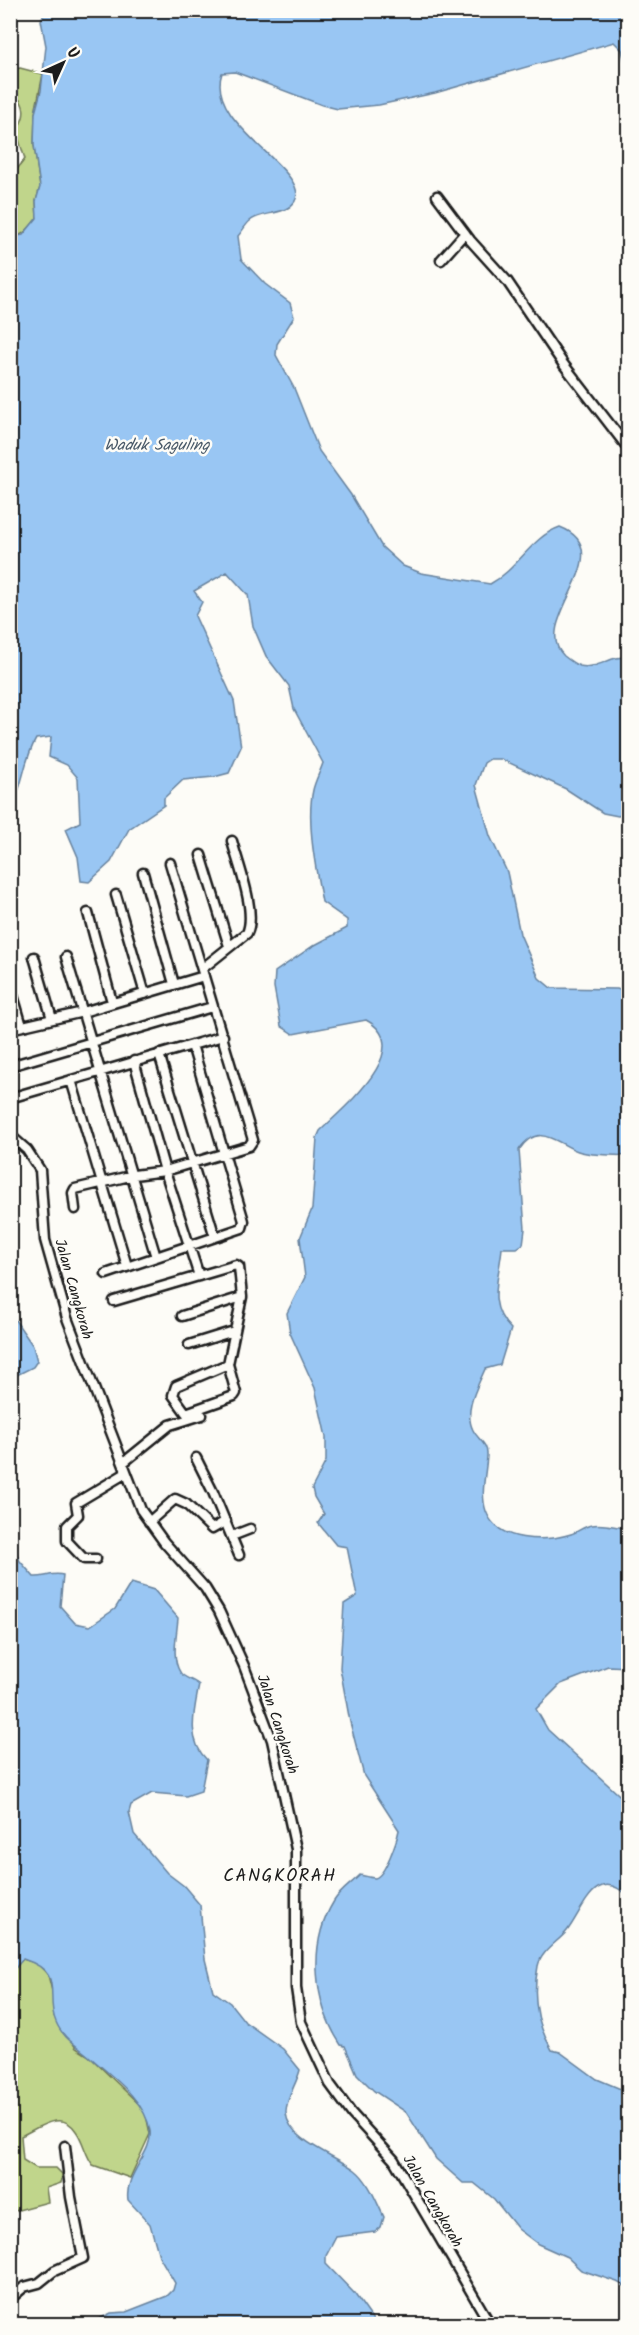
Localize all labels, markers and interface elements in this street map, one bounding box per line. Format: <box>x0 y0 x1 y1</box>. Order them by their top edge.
north arrow <box>33 33 93 93</box>
text: U <box>60 41 85 66</box>
water label: Waduk Saguling <box>105 433 211 458</box>
street label: Jalan Cangkorah <box>47 1236 99 1342</box>
street label: Jalan Cangkorah <box>250 1671 304 1777</box>
district label: CANGKORAH <box>223 1862 337 1891</box>
street label: Jalan Cangkorah <box>396 2151 468 2252</box>

